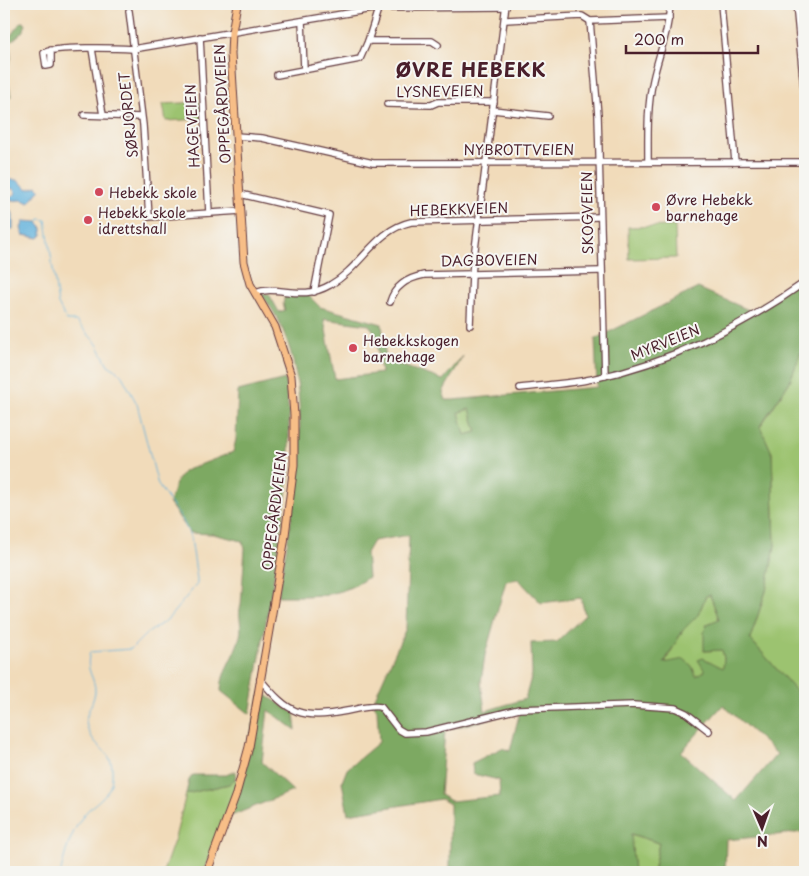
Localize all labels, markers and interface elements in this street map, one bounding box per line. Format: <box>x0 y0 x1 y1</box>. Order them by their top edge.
scale bar <box>626 22 759 54</box>
text: 200 m <box>634 27 684 50</box>
street label: OPPEGÅRDVEIEN <box>208 44 236 164</box>
district label: ØVRE HEBEKK <box>396 55 546 83</box>
street label: SØRJORDET <box>113 71 143 159</box>
street label: LYSNEVEIEN <box>396 80 484 102</box>
street label: HAGEVEIEN <box>179 84 205 168</box>
street label: NYBROTTVEIEN <box>464 139 574 160</box>
street label: SKOGVEIEN <box>576 171 598 255</box>
place label: Hebekk skole <box>109 182 197 203</box>
marker: Hebekk skole <box>93 186 105 198</box>
place label: Øvre Hebekk barnehage <box>666 189 753 226</box>
street label: HEBEKKVEIEN <box>409 197 509 221</box>
marker: Øvre Hebekk barnehage <box>650 201 662 213</box>
place label: Hebekk skole idrettshall <box>98 202 186 239</box>
marker: Hebekk skole idrettshall <box>82 214 94 226</box>
street label: DAGBOVEIEN <box>440 249 538 271</box>
street label: MYRVEIEN <box>627 319 703 365</box>
place label: Hebekkskogen barnehage <box>363 330 459 367</box>
marker: Hebekkskogen barnehage <box>347 342 359 354</box>
street label: OPPEGÅRDVEIEN <box>256 450 292 572</box>
north arrow <box>736 804 786 854</box>
text: N <box>757 831 768 852</box>

